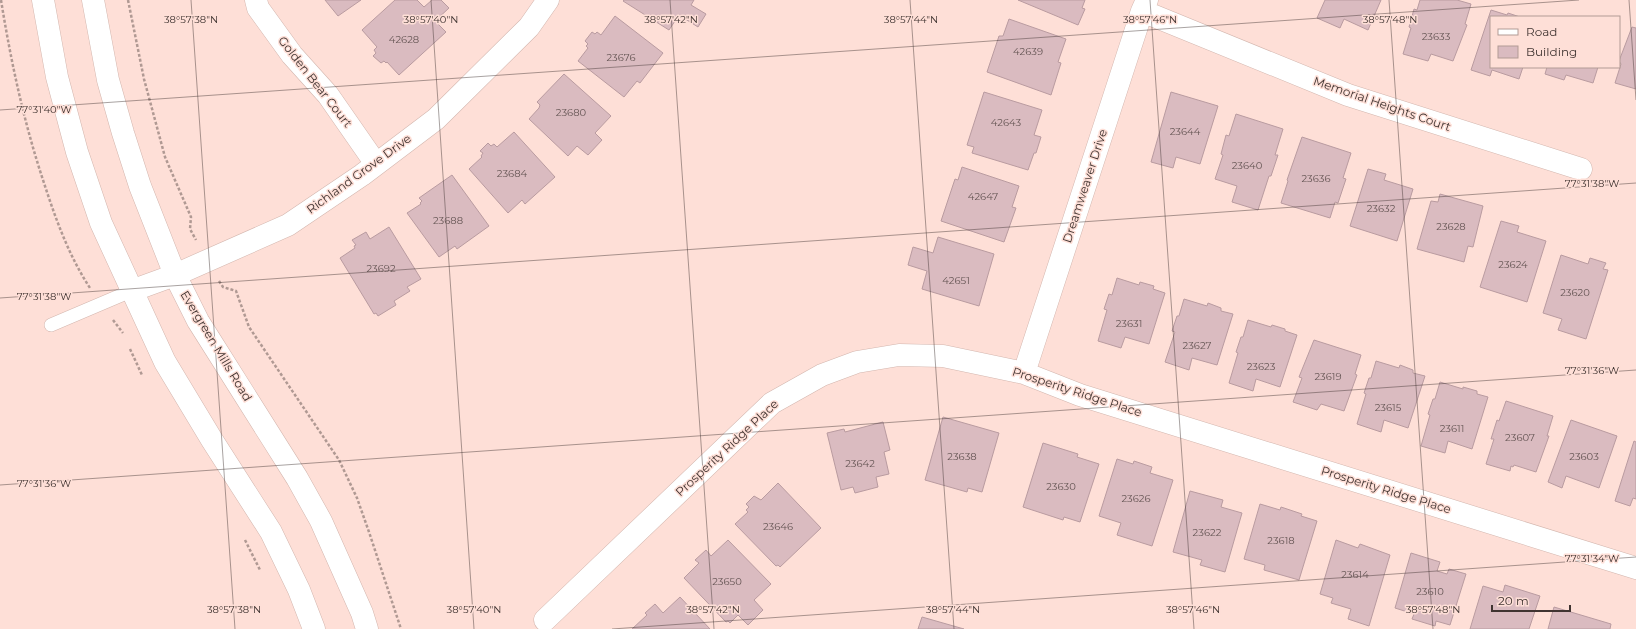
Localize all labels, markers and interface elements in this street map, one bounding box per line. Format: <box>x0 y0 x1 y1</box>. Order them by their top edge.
text: 38°57'38"N <box>164 13 218 26</box>
text: 38°57'40"N <box>404 13 458 26</box>
text: 38°57'42"N <box>644 13 698 26</box>
text: 38°57'44"N <box>884 13 938 26</box>
text: 38°57'46"N <box>1123 13 1177 26</box>
text: 38°57'48"N <box>1363 13 1417 26</box>
legend <box>1490 16 1620 68</box>
text: Road <box>1526 24 1557 39</box>
house number: 23633 <box>1422 30 1451 43</box>
street label: Golden Bear Court <box>275 33 356 130</box>
house number: 42628 <box>389 33 419 46</box>
text: Building <box>1526 44 1577 59</box>
house number: 42639 <box>1013 45 1043 58</box>
house number: 23676 <box>606 51 636 64</box>
street label: Memorial Heights Court <box>1311 73 1453 134</box>
text: 77°31'40"W <box>16 103 72 116</box>
house number: 23680 <box>556 106 587 119</box>
house number: 42643 <box>991 116 1022 129</box>
house number: 23644 <box>1170 125 1201 138</box>
street label: Dreamweaver Drive <box>1059 127 1110 245</box>
street label: Richland Grove Drive <box>303 131 414 217</box>
house number: 23640 <box>1232 159 1263 172</box>
house number: 23684 <box>497 167 528 180</box>
house number: 23636 <box>1301 172 1331 185</box>
text: 77°31'38"W <box>1565 177 1619 190</box>
house number: 42647 <box>968 190 998 203</box>
house number: 23632 <box>1367 202 1396 215</box>
house number: 23688 <box>433 214 463 227</box>
house number: 23628 <box>1436 220 1466 233</box>
house number: 23624 <box>1498 258 1528 271</box>
house number: 23692 <box>366 262 396 275</box>
house number: 42651 <box>942 274 970 287</box>
house number: 23620 <box>1560 286 1590 299</box>
street label: Evergreen Mills Road <box>177 288 255 404</box>
text: 77°31'38"W <box>17 290 71 303</box>
house number: 23631 <box>1116 317 1142 330</box>
house number: 23627 <box>1183 339 1212 352</box>
house number: 23623 <box>1247 360 1276 373</box>
street label: Prosperity Ridge Place <box>1011 364 1144 420</box>
text: 77°31'36"W <box>1565 364 1619 377</box>
house number: 23619 <box>1314 370 1342 383</box>
street label: Prosperity Ridge Place <box>672 396 781 499</box>
house number: 23615 <box>1375 401 1402 414</box>
house number: 23611 <box>1440 422 1464 435</box>
house number: 23607 <box>1505 431 1535 444</box>
house number: 23638 <box>947 450 977 463</box>
house number: 23603 <box>1569 450 1599 463</box>
house number: 23642 <box>845 457 875 470</box>
street label: Prosperity Ridge Place <box>1319 463 1453 516</box>
text: 77°31'36"W <box>17 477 71 490</box>
house number: 23630 <box>1046 480 1076 493</box>
house number: 23626 <box>1121 492 1151 505</box>
house number: 23646 <box>763 520 793 533</box>
house number: 23622 <box>1193 526 1222 539</box>
house number: 23618 <box>1267 534 1295 547</box>
text: 77°31'34"W <box>1565 552 1619 565</box>
house number: 23614 <box>1341 568 1369 581</box>
house number: 23650 <box>712 575 742 588</box>
house number: 23610 <box>1416 585 1444 598</box>
scale bar <box>1492 587 1570 613</box>
text: 20 m <box>1498 593 1529 608</box>
text: 38°57'38"N <box>207 603 261 616</box>
text: 38°57'40"N <box>447 603 501 616</box>
text: 38°57'42"N <box>686 603 740 616</box>
text: 38°57'44"N <box>926 603 980 616</box>
text: 38°57'46"N <box>1166 603 1220 616</box>
text: 38°57'48"N <box>1406 603 1460 616</box>

